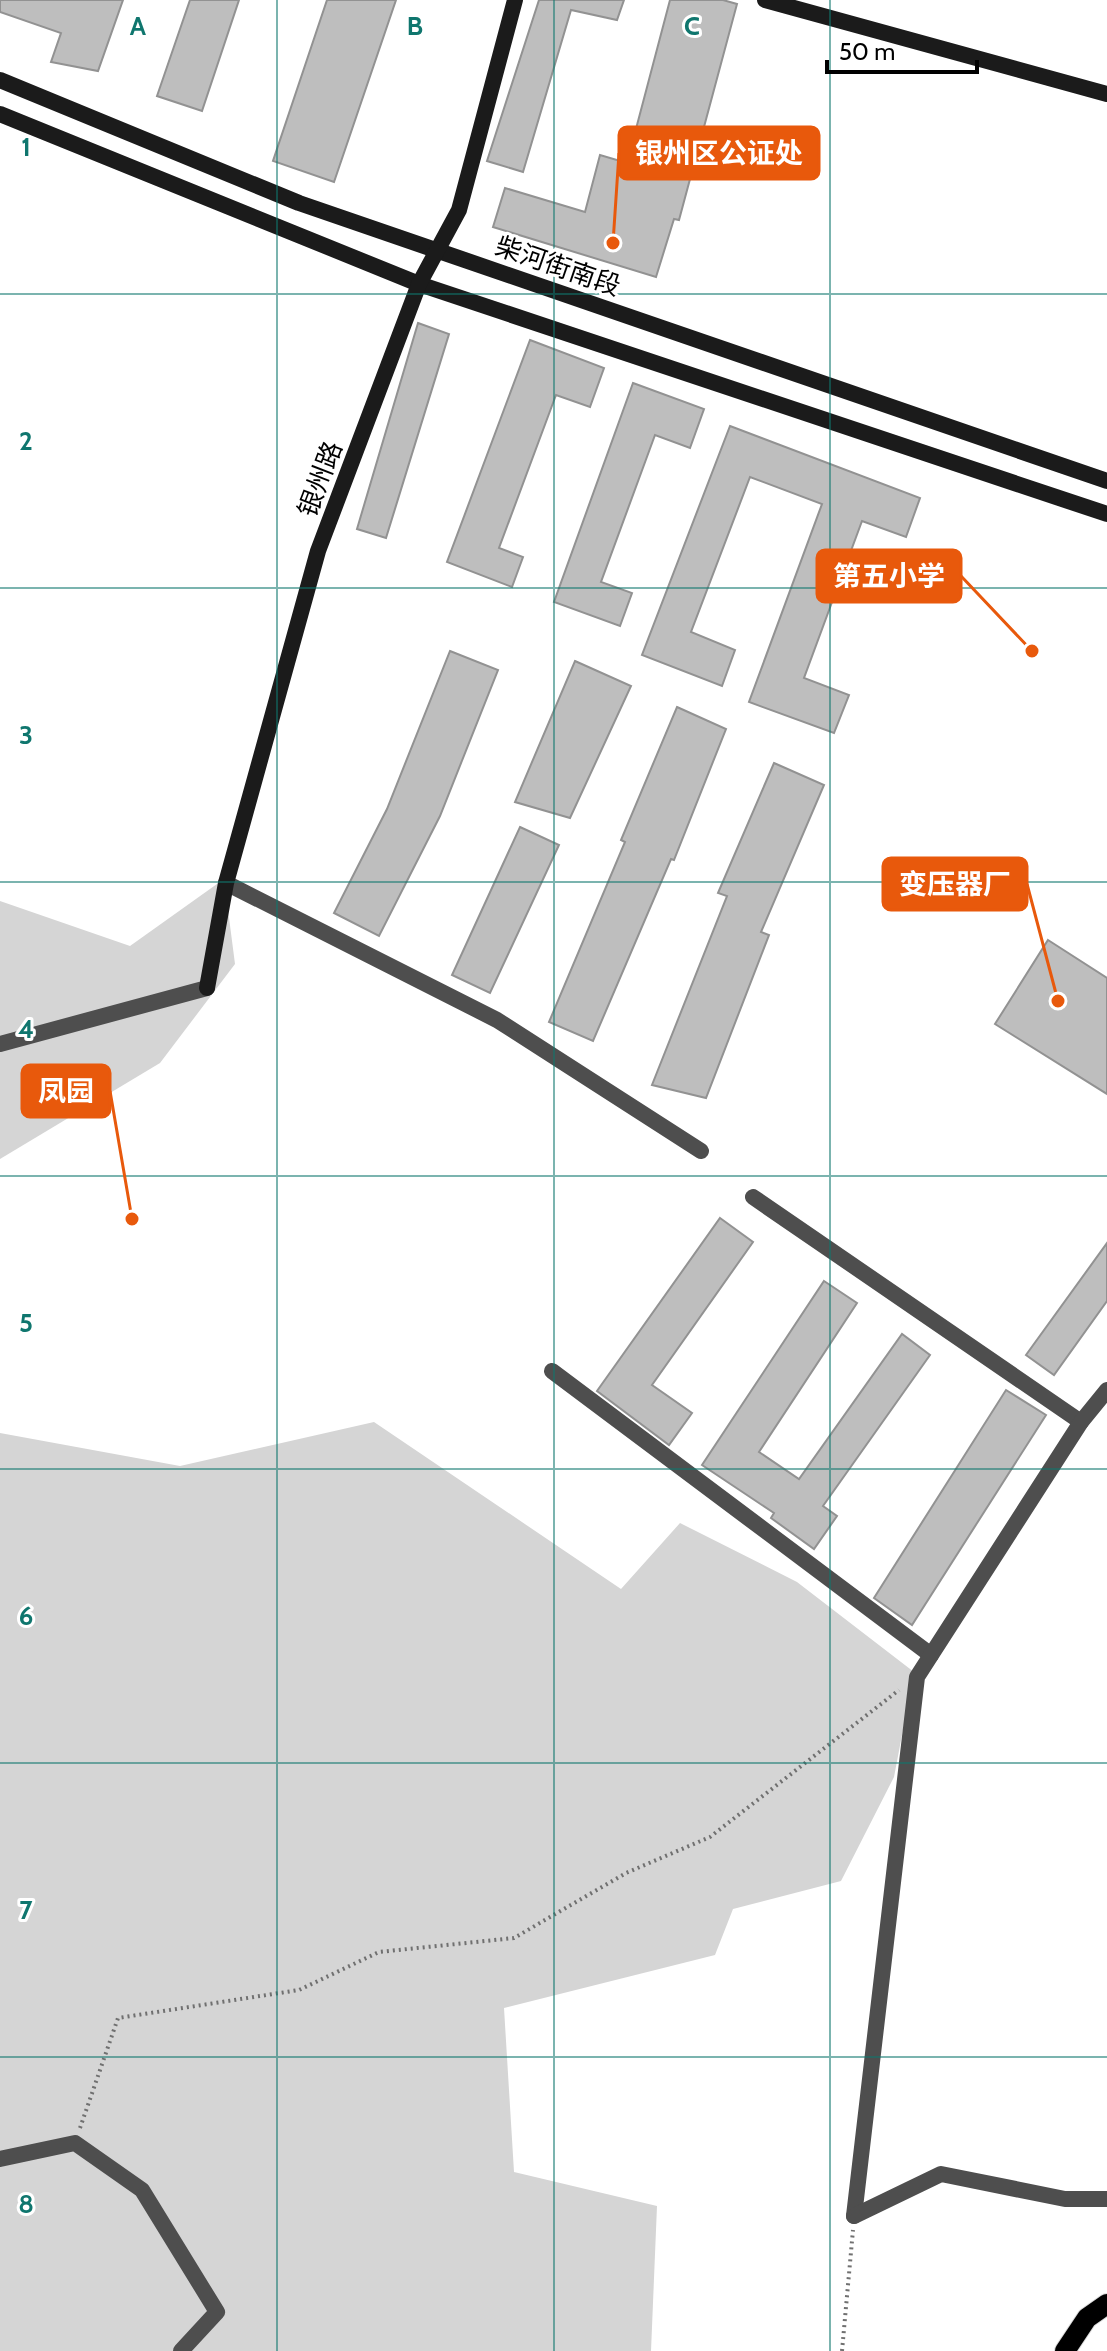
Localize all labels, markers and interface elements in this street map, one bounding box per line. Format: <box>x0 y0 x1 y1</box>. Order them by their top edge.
text: A <box>130 10 147 42</box>
text: B <box>407 10 423 42</box>
text: C <box>684 10 700 42</box>
scale bar <box>827 24 977 74</box>
text: 50 m <box>839 37 895 66</box>
callout: 银州区公证处 <box>619 127 819 179</box>
text: 1 <box>21 131 31 163</box>
text: 银州区公证处 <box>635 136 803 170</box>
street label: 柴河街南段 <box>491 230 625 302</box>
text: 2 <box>19 425 33 457</box>
street label: 银州路 <box>291 437 349 521</box>
callout: 第五小学 <box>817 550 961 602</box>
text: 第五小学 <box>833 559 945 593</box>
text: 3 <box>19 719 33 751</box>
callout: 变压器厂 <box>883 858 1027 910</box>
text: 变压器厂 <box>899 867 1011 901</box>
text: 4 <box>18 1013 34 1045</box>
callout: 凤园 <box>22 1065 110 1117</box>
text: 凤园 <box>38 1074 94 1108</box>
text: 5 <box>19 1307 33 1339</box>
text: 6 <box>19 1600 33 1632</box>
text: 7 <box>19 1894 33 1926</box>
text: 8 <box>18 2188 34 2220</box>

